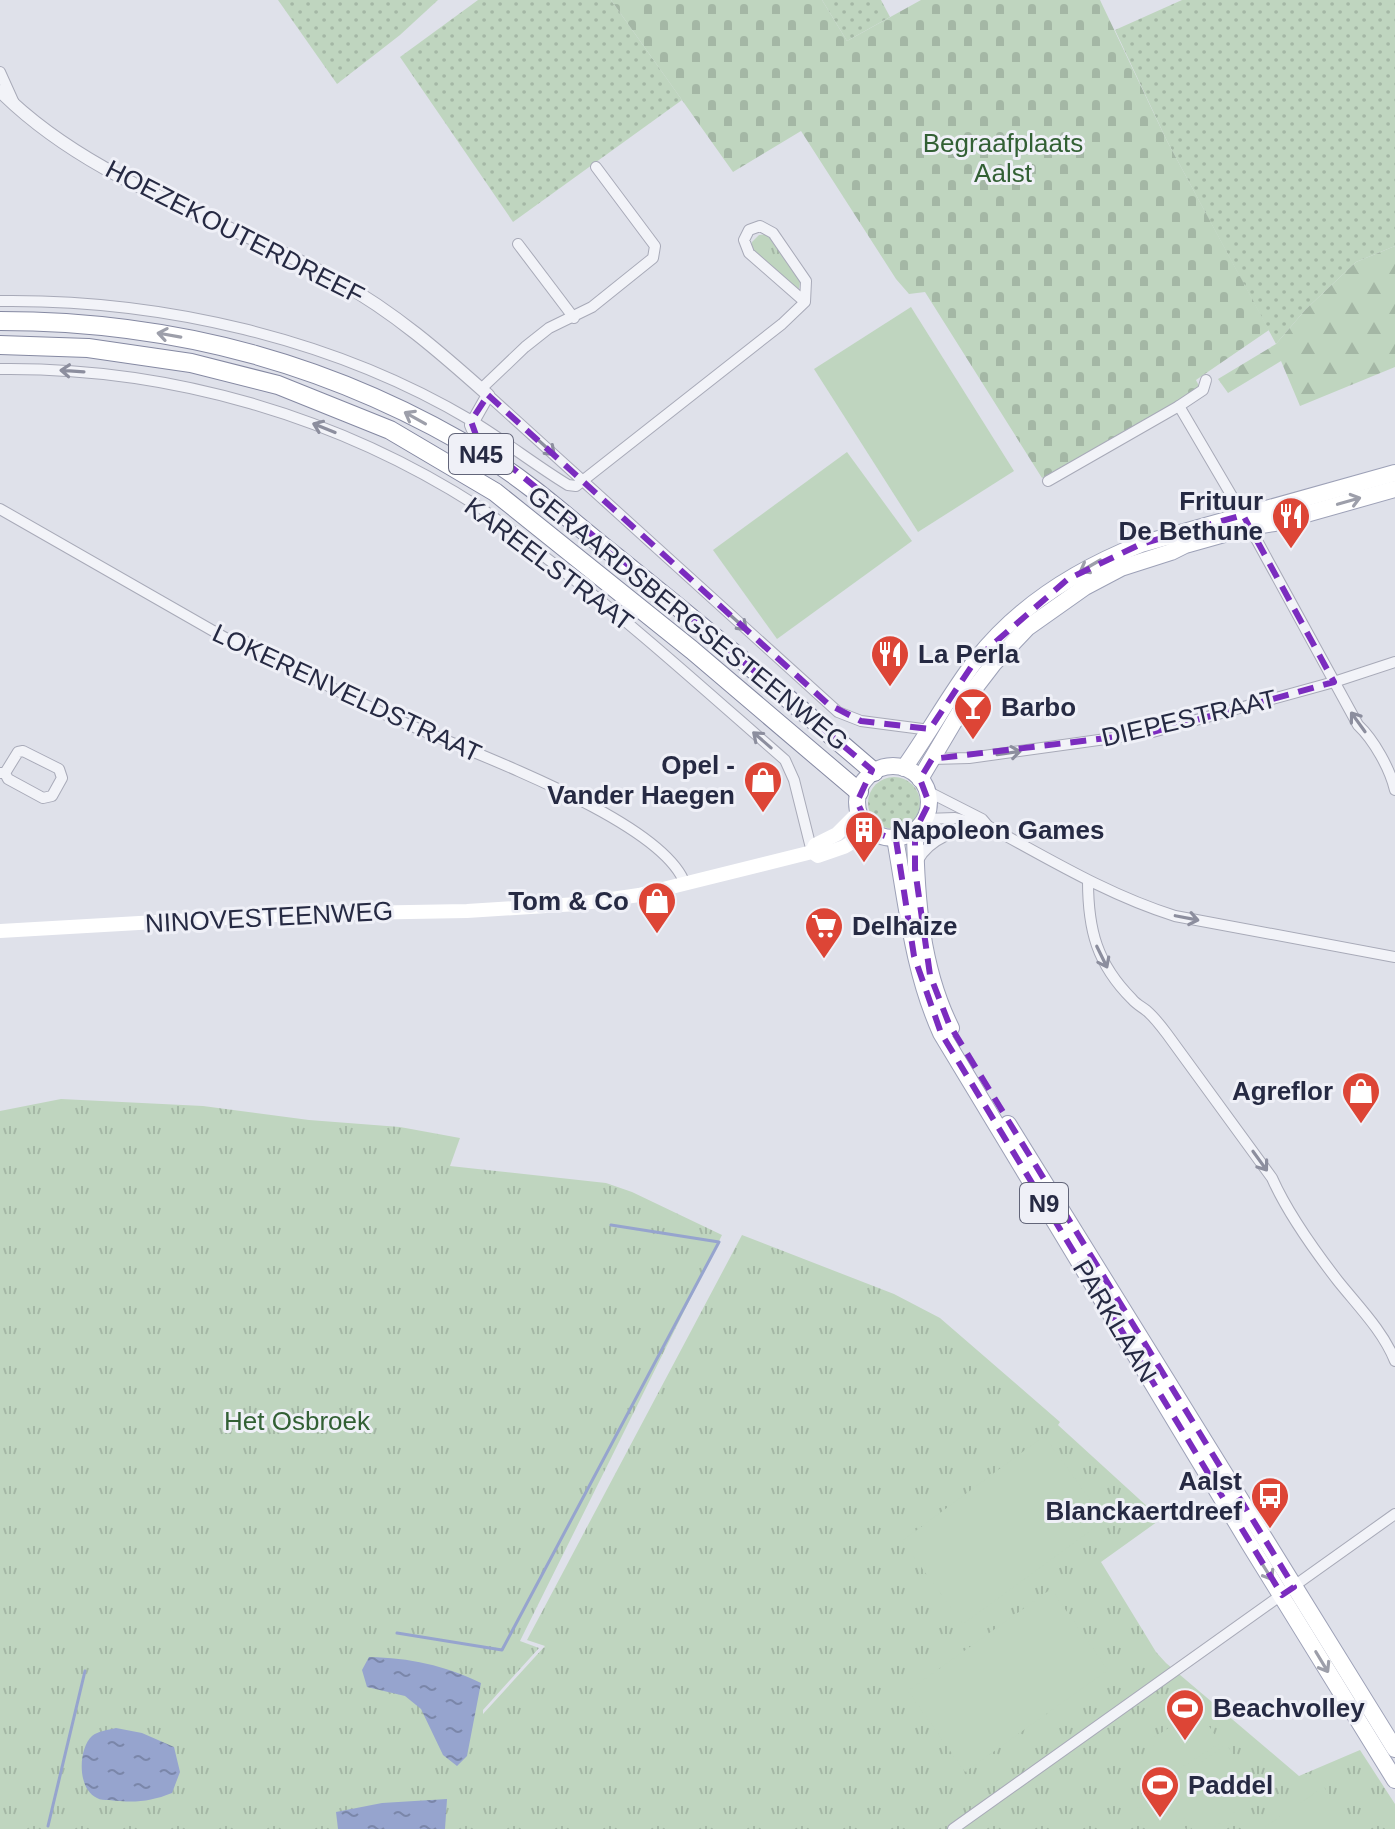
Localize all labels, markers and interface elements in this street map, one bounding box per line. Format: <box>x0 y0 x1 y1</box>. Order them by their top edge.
park label: Begraafplaats Aalst <box>923 128 1083 188</box>
street label: HOEZEKOUTERDREEF <box>101 154 369 310</box>
one-way arrow <box>157 326 183 341</box>
one-way arrow <box>59 363 86 378</box>
one-way arrow <box>403 409 427 425</box>
one-way arrow <box>312 420 337 434</box>
road number: N45 <box>449 434 513 474</box>
one-way arrow <box>536 438 556 457</box>
street label: GERAARDSBERGSESTEENWEG <box>522 480 854 756</box>
place label: Frituur De Bethune <box>1119 486 1263 546</box>
street label: KAREELSTRAAT <box>459 491 639 637</box>
one-way arrow <box>1336 493 1362 508</box>
restaurant icon: Frituur De Bethune <box>1270 495 1312 550</box>
one-way arrow <box>1079 558 1102 574</box>
one-way arrow <box>728 613 748 631</box>
street label: LOKERENVELDSTRAAT <box>208 618 486 769</box>
restaurant icon: La Perla <box>869 633 911 688</box>
place label: La Perla <box>918 639 1020 669</box>
street label: DIEPESTRAAT <box>1099 683 1280 753</box>
bar icon: Barbo <box>952 686 994 741</box>
place label: Barbo <box>1001 692 1076 722</box>
one-way arrow <box>1350 712 1367 733</box>
one-way arrow <box>752 731 772 749</box>
one-way arrow <box>995 745 1022 760</box>
place label: Opel - Vander Haegen <box>547 750 735 810</box>
shop icon: Opel - Vander Haegen <box>742 759 784 814</box>
building icon: Napoleon Games <box>843 809 885 864</box>
place label: Napoleon Games <box>892 815 1104 845</box>
shop icon: Tom & Co <box>636 880 678 935</box>
place label: Tom & Co <box>508 886 629 916</box>
street label: NINOVESTEENWEG <box>144 896 394 938</box>
supermarket icon: Delhaize <box>803 905 845 960</box>
place label: Delhaize <box>852 911 958 941</box>
one-way arrow <box>1174 911 1199 926</box>
one-way arrow <box>1095 944 1110 968</box>
shop icon: Agreflor <box>1340 1070 1382 1125</box>
place label: Agreflor <box>1232 1076 1333 1106</box>
one-way arrow <box>1252 1150 1268 1172</box>
road number: N9 <box>1020 1183 1068 1223</box>
street label: PARKLAAN <box>1067 1255 1163 1387</box>
park label: Het Osbroek <box>224 1406 371 1436</box>
place label: Aalst Blanckaertdreef <box>1045 1466 1242 1526</box>
bus stop icon: Aalst Blanckaertdreef <box>1249 1475 1291 1530</box>
one-way arrow <box>1258 1558 1274 1581</box>
one-way arrow <box>1315 1650 1331 1673</box>
sports icon: Beachvolley <box>1164 1687 1206 1742</box>
place label: Beachvolley <box>1213 1693 1365 1723</box>
sports icon: Paddel <box>1139 1764 1181 1819</box>
place label: Paddel <box>1188 1770 1273 1800</box>

